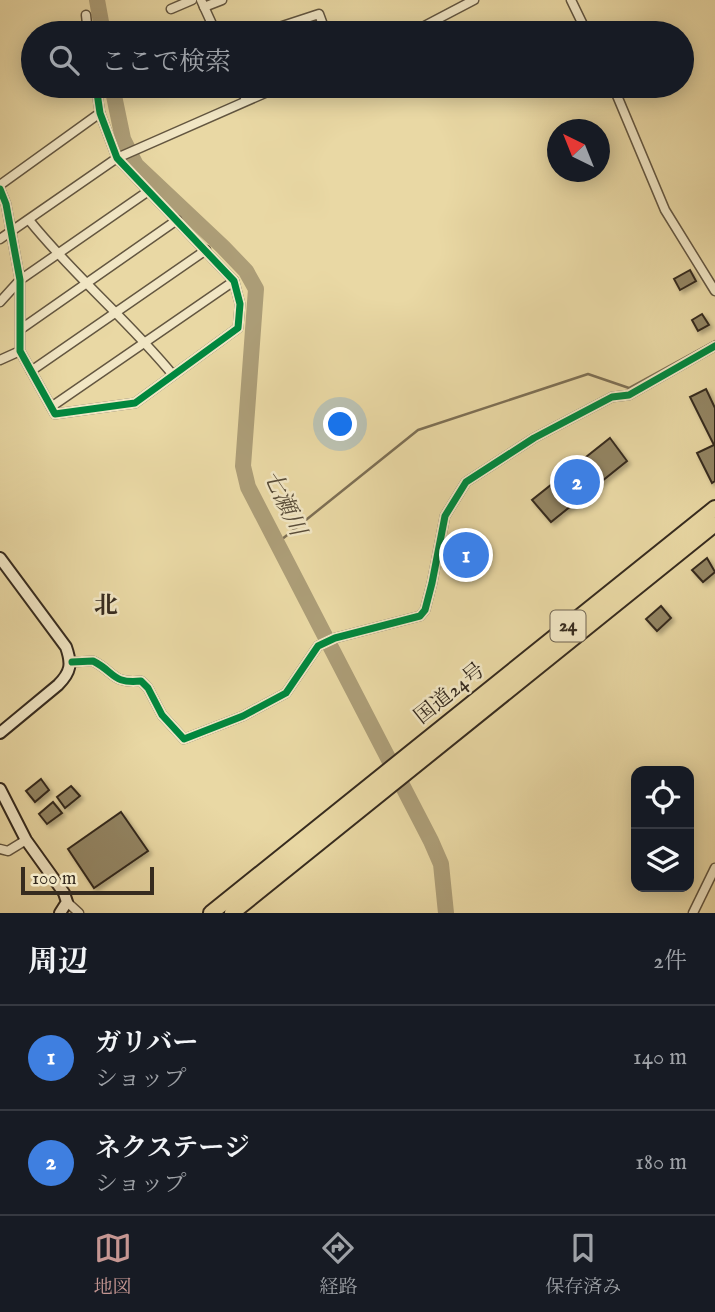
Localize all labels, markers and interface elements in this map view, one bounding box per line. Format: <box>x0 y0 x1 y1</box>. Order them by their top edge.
search box <box>21 21 694 98</box>
icon: search <box>45 41 83 79</box>
text: ここで検索 <box>101 46 231 79</box>
north arrow <box>547 119 610 182</box>
your location <box>323 407 357 441</box>
pin: 2 <box>554 456 600 508</box>
water label: 七瀬川 <box>256 466 313 543</box>
pin: 1 <box>443 529 489 581</box>
district label: 北 <box>94 591 118 622</box>
road number: 24 <box>550 610 586 642</box>
street label: 国道24号 <box>409 657 491 731</box>
map controls <box>631 766 694 892</box>
button: locate <box>631 766 694 829</box>
button: layers <box>631 829 694 892</box>
scale bar <box>21 864 154 896</box>
text: 100 m <box>32 867 76 891</box>
text: 周辺 <box>28 944 88 982</box>
text: 2件 <box>653 947 687 976</box>
text: ガリバー <box>95 1027 198 1060</box>
text: 1 <box>47 1043 55 1072</box>
text: 140 m <box>633 1043 687 1072</box>
text: ショップ <box>95 1065 187 1094</box>
text: ネクステージ <box>95 1132 250 1165</box>
text: 2 <box>46 1148 56 1177</box>
text: 180 m <box>635 1148 687 1177</box>
text: ショップ <box>95 1170 187 1199</box>
tab: 地図 <box>94 1229 132 1300</box>
tab: 経路 <box>319 1229 357 1300</box>
tab: 保存済み <box>545 1229 621 1300</box>

